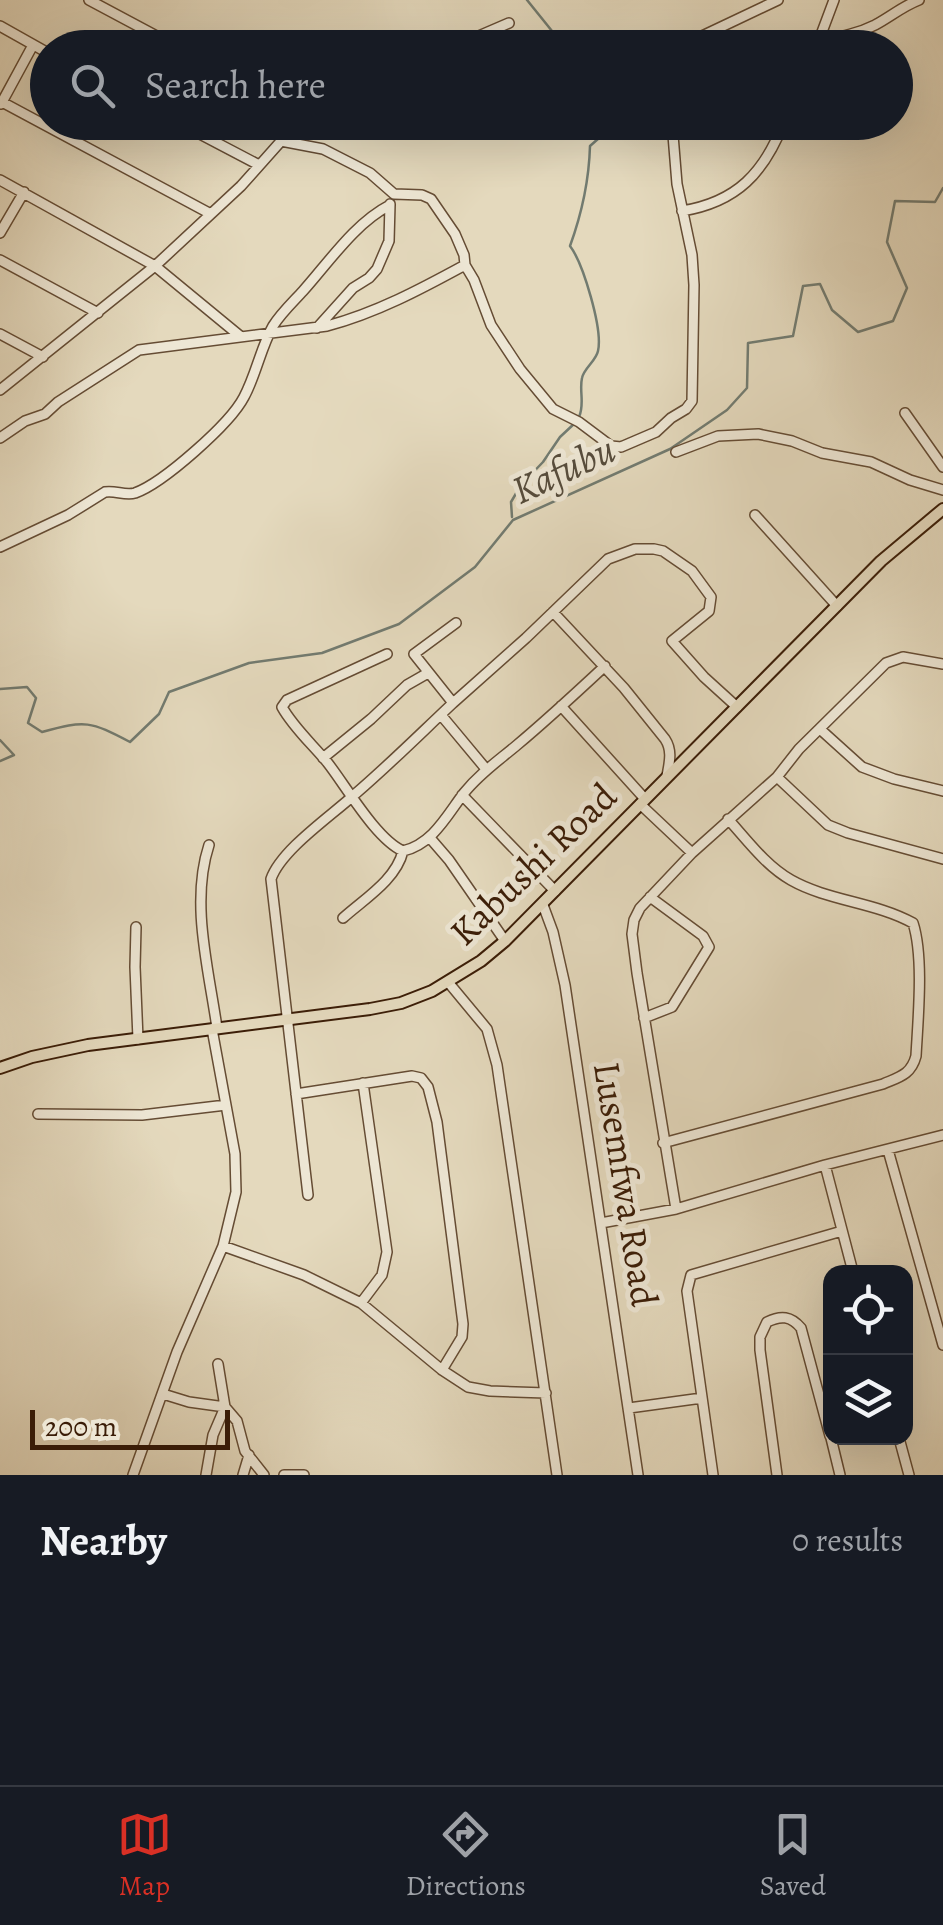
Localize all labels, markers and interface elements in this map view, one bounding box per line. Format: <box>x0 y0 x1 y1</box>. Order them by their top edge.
search box <box>30 30 913 140</box>
icon: search <box>65 58 120 113</box>
text: Search here <box>145 59 326 111</box>
water label: Kafubu <box>502 422 624 517</box>
street label: Kabushi Road <box>438 771 628 957</box>
street label: Lusemfwa Road <box>581 1058 671 1311</box>
map controls <box>823 1265 913 1445</box>
button: locate <box>823 1265 913 1355</box>
button: layers <box>823 1355 913 1445</box>
scale bar <box>30 1405 230 1450</box>
text: 200 m <box>45 1408 117 1446</box>
text: Nearby <box>40 1512 167 1569</box>
text: 0 results <box>792 1518 903 1562</box>
tab: Map <box>117 1807 172 1905</box>
tab: Directions <box>406 1807 526 1905</box>
tab: Saved <box>760 1807 826 1905</box>

